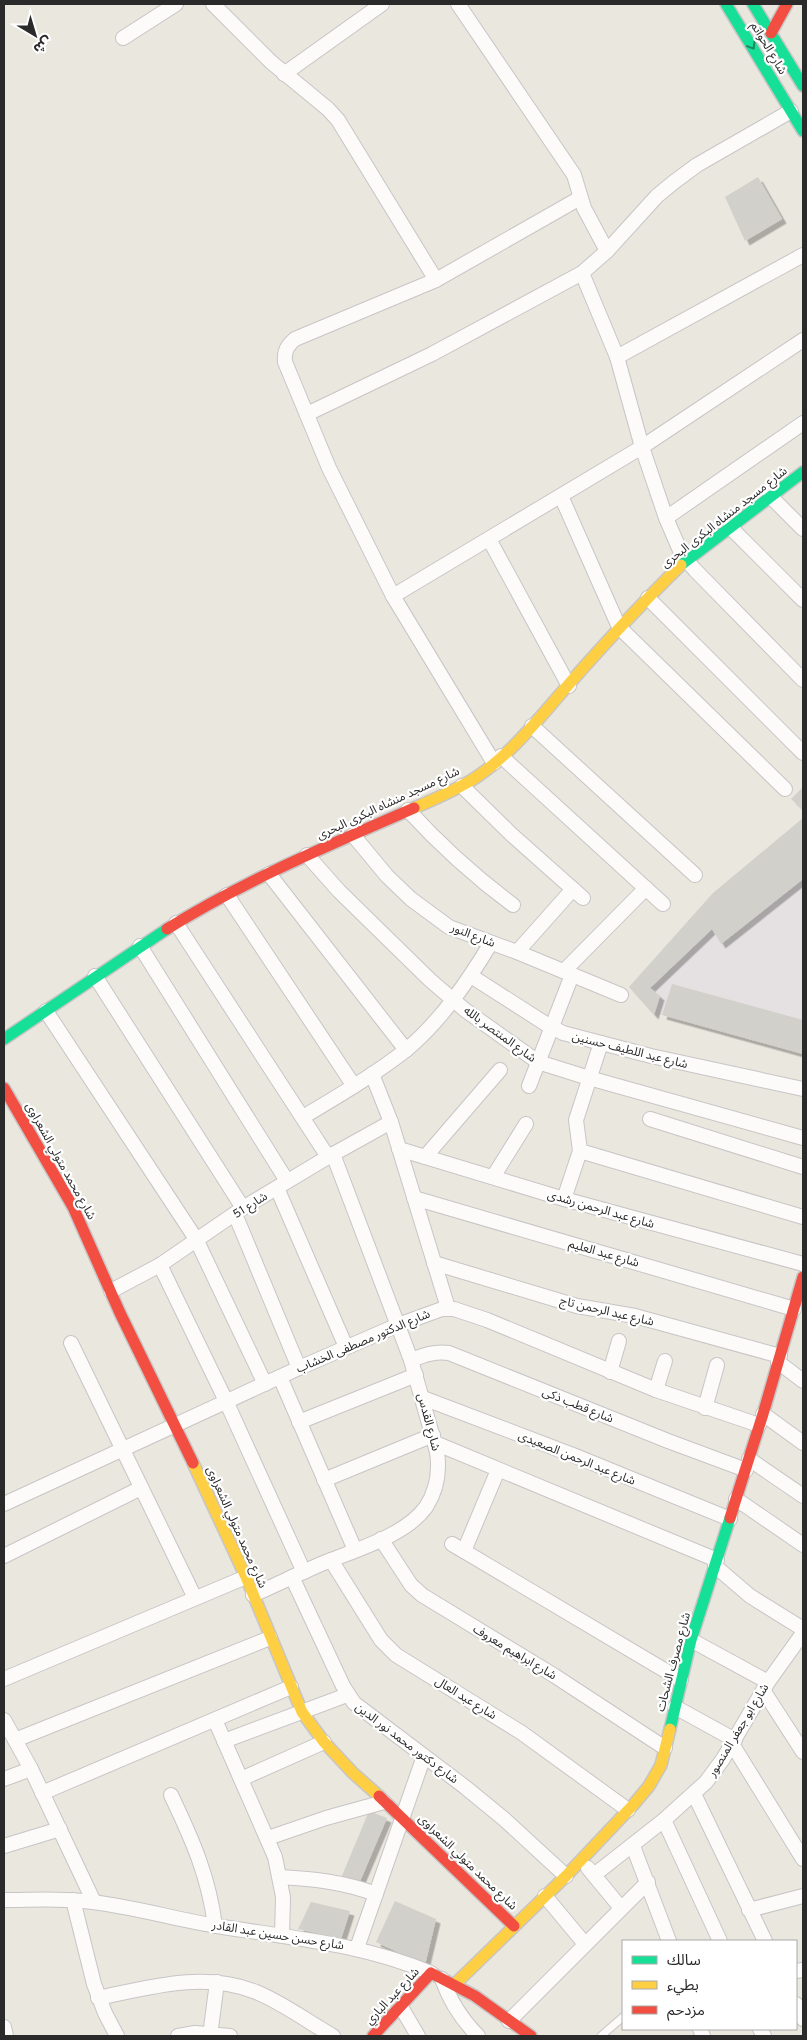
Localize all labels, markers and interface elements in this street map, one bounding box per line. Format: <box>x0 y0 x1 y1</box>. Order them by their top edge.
north arrow <box>10 10 60 60</box>
street label: شارع الحواتم <box>746 19 790 78</box>
text: ش <box>29 31 55 57</box>
one-way arrow <box>745 40 755 49</box>
street label: شارع مسجد منشاه البكرى البحرى <box>658 464 791 572</box>
street label: شارع مسجد منشاه البكرى البحرى <box>314 764 462 844</box>
street label: شارع النور <box>447 920 497 952</box>
street label: شارع المنتصر بالله <box>460 1003 539 1067</box>
street label: شارع عبد اللطيف حسنين <box>570 1029 689 1073</box>
street label: شارع محمد متولي الشعراوى <box>21 1100 99 1223</box>
street label: شارع عبد الرحمن رشدى <box>545 1187 656 1233</box>
street label: شارع 51 <box>230 1189 271 1223</box>
street label: شارع عبد العليم <box>567 1236 641 1272</box>
street label: شارع عبد الرحمن تاج <box>558 1293 655 1331</box>
street label: شارع الدكتور مصطفى الخشاب <box>294 1306 433 1377</box>
street label: شارع قطب ذكى <box>540 1384 616 1427</box>
street label: شارع القدس <box>413 1392 443 1453</box>
street label: شارع عبد الرحمن الصعيدى <box>516 1428 638 1490</box>
street label: شارع محمد متولي الشعراوى <box>201 1464 270 1591</box>
street label: شارع مصرف الشحات <box>653 1611 695 1714</box>
street label: شارع ابراهيم معروف <box>470 1622 559 1684</box>
street label: شارع عبد العال <box>432 1674 499 1724</box>
street label: شارع ابو جعفر المنصور <box>704 1681 773 1781</box>
street label: شارع دكتور محمد نور الدين <box>352 1700 461 1788</box>
street label: شارع محمد متولي الشعراوى <box>414 1811 520 1915</box>
street label: شارع حسن حسين عبد القادر <box>210 1918 345 1954</box>
legend <box>622 1940 797 2030</box>
text: سالك <box>667 1952 701 1971</box>
street label: شارع عبد الباري <box>362 1965 424 2029</box>
text: بطيء <box>667 1977 699 1996</box>
text: مزدحم <box>667 2002 705 2021</box>

